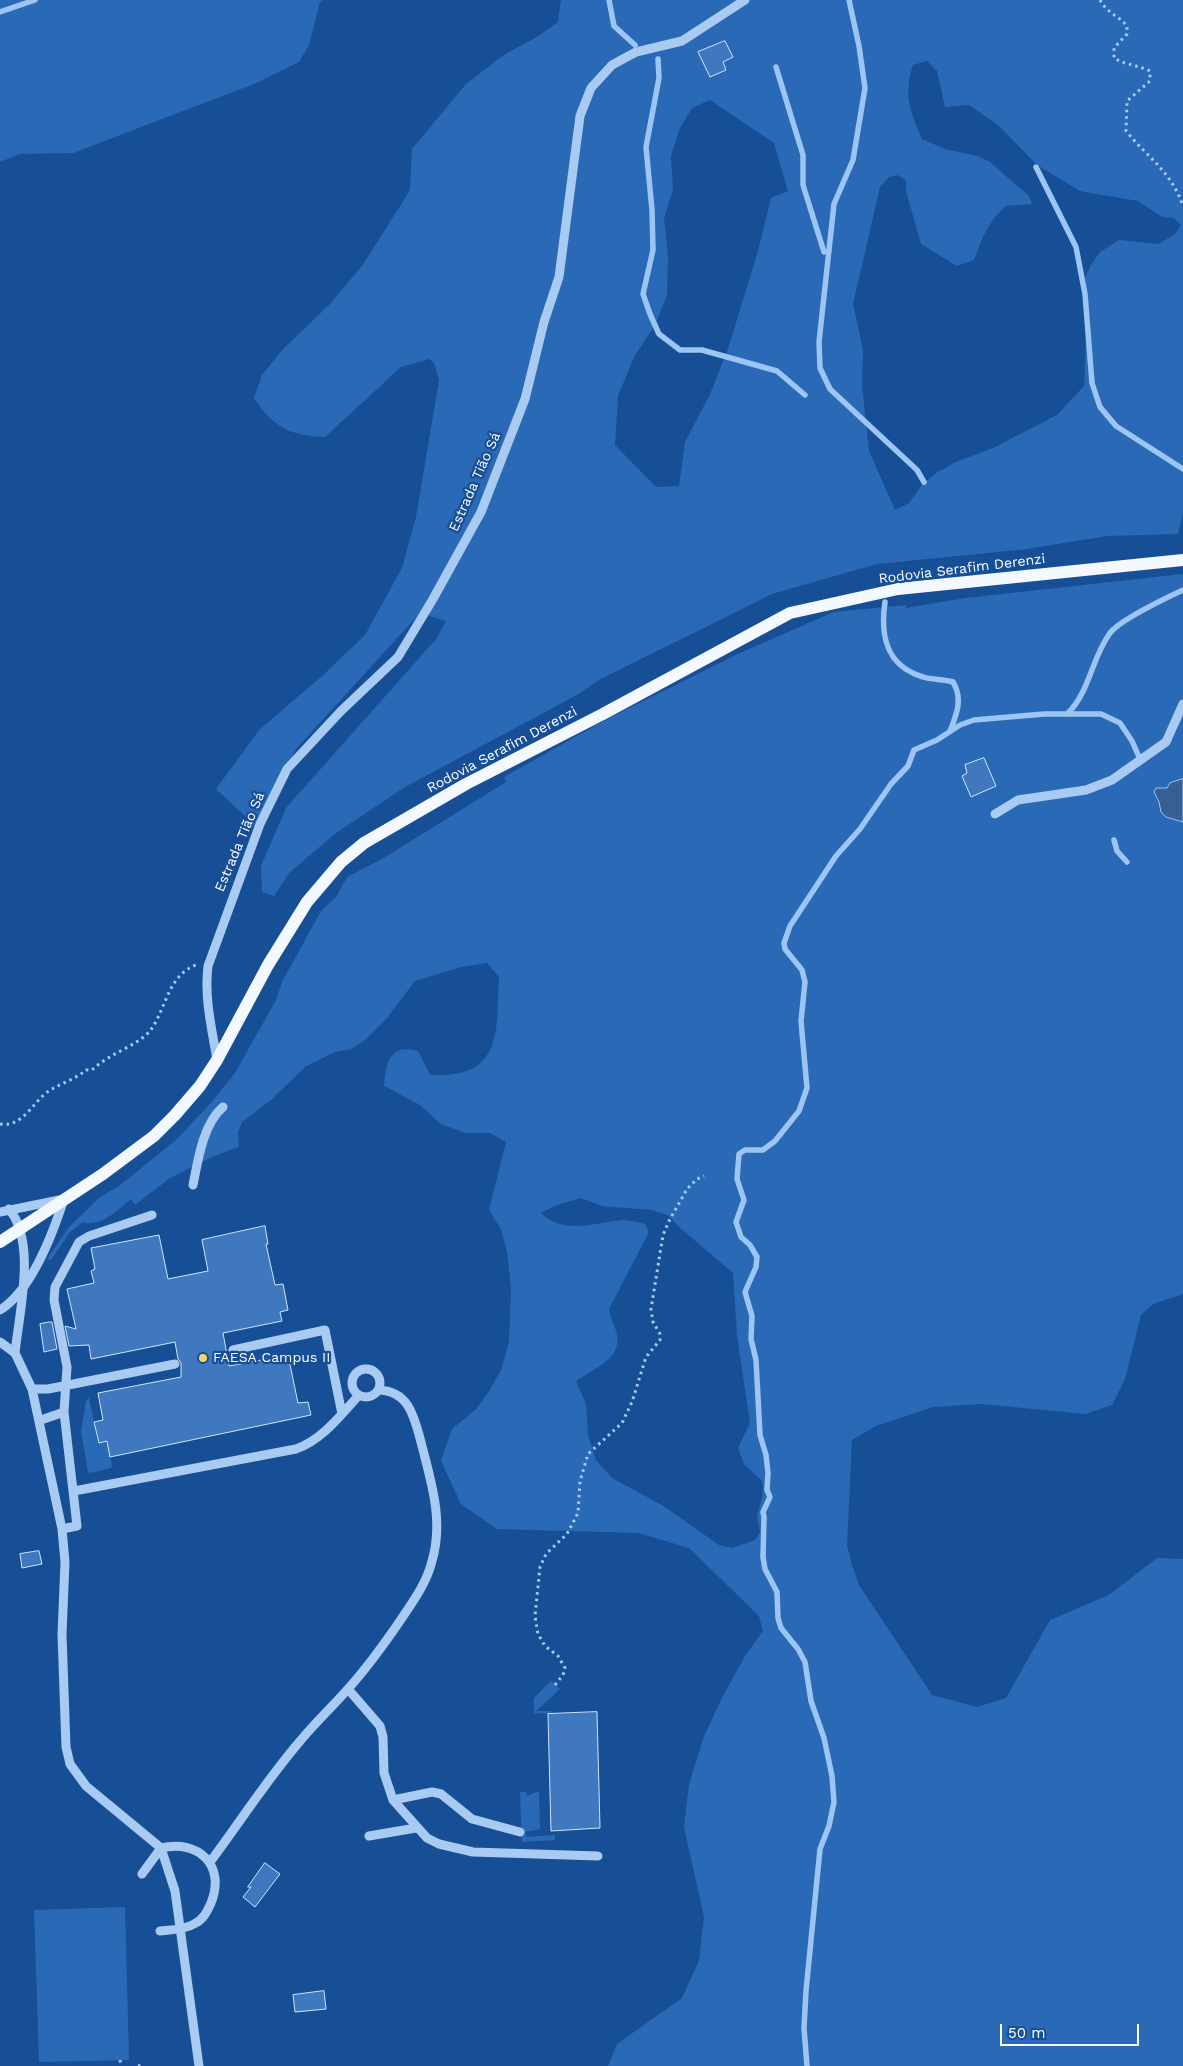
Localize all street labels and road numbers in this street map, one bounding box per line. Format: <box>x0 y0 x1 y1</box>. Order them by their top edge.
street label: Estrada Tião Sá <box>446 430 504 534</box>
street label: Rodovia Serafim Derenzi <box>878 550 1046 588</box>
street label: Rodovia Serafim Derenzi <box>424 703 580 797</box>
street label: Estrada Tião Sá <box>211 790 269 894</box>

